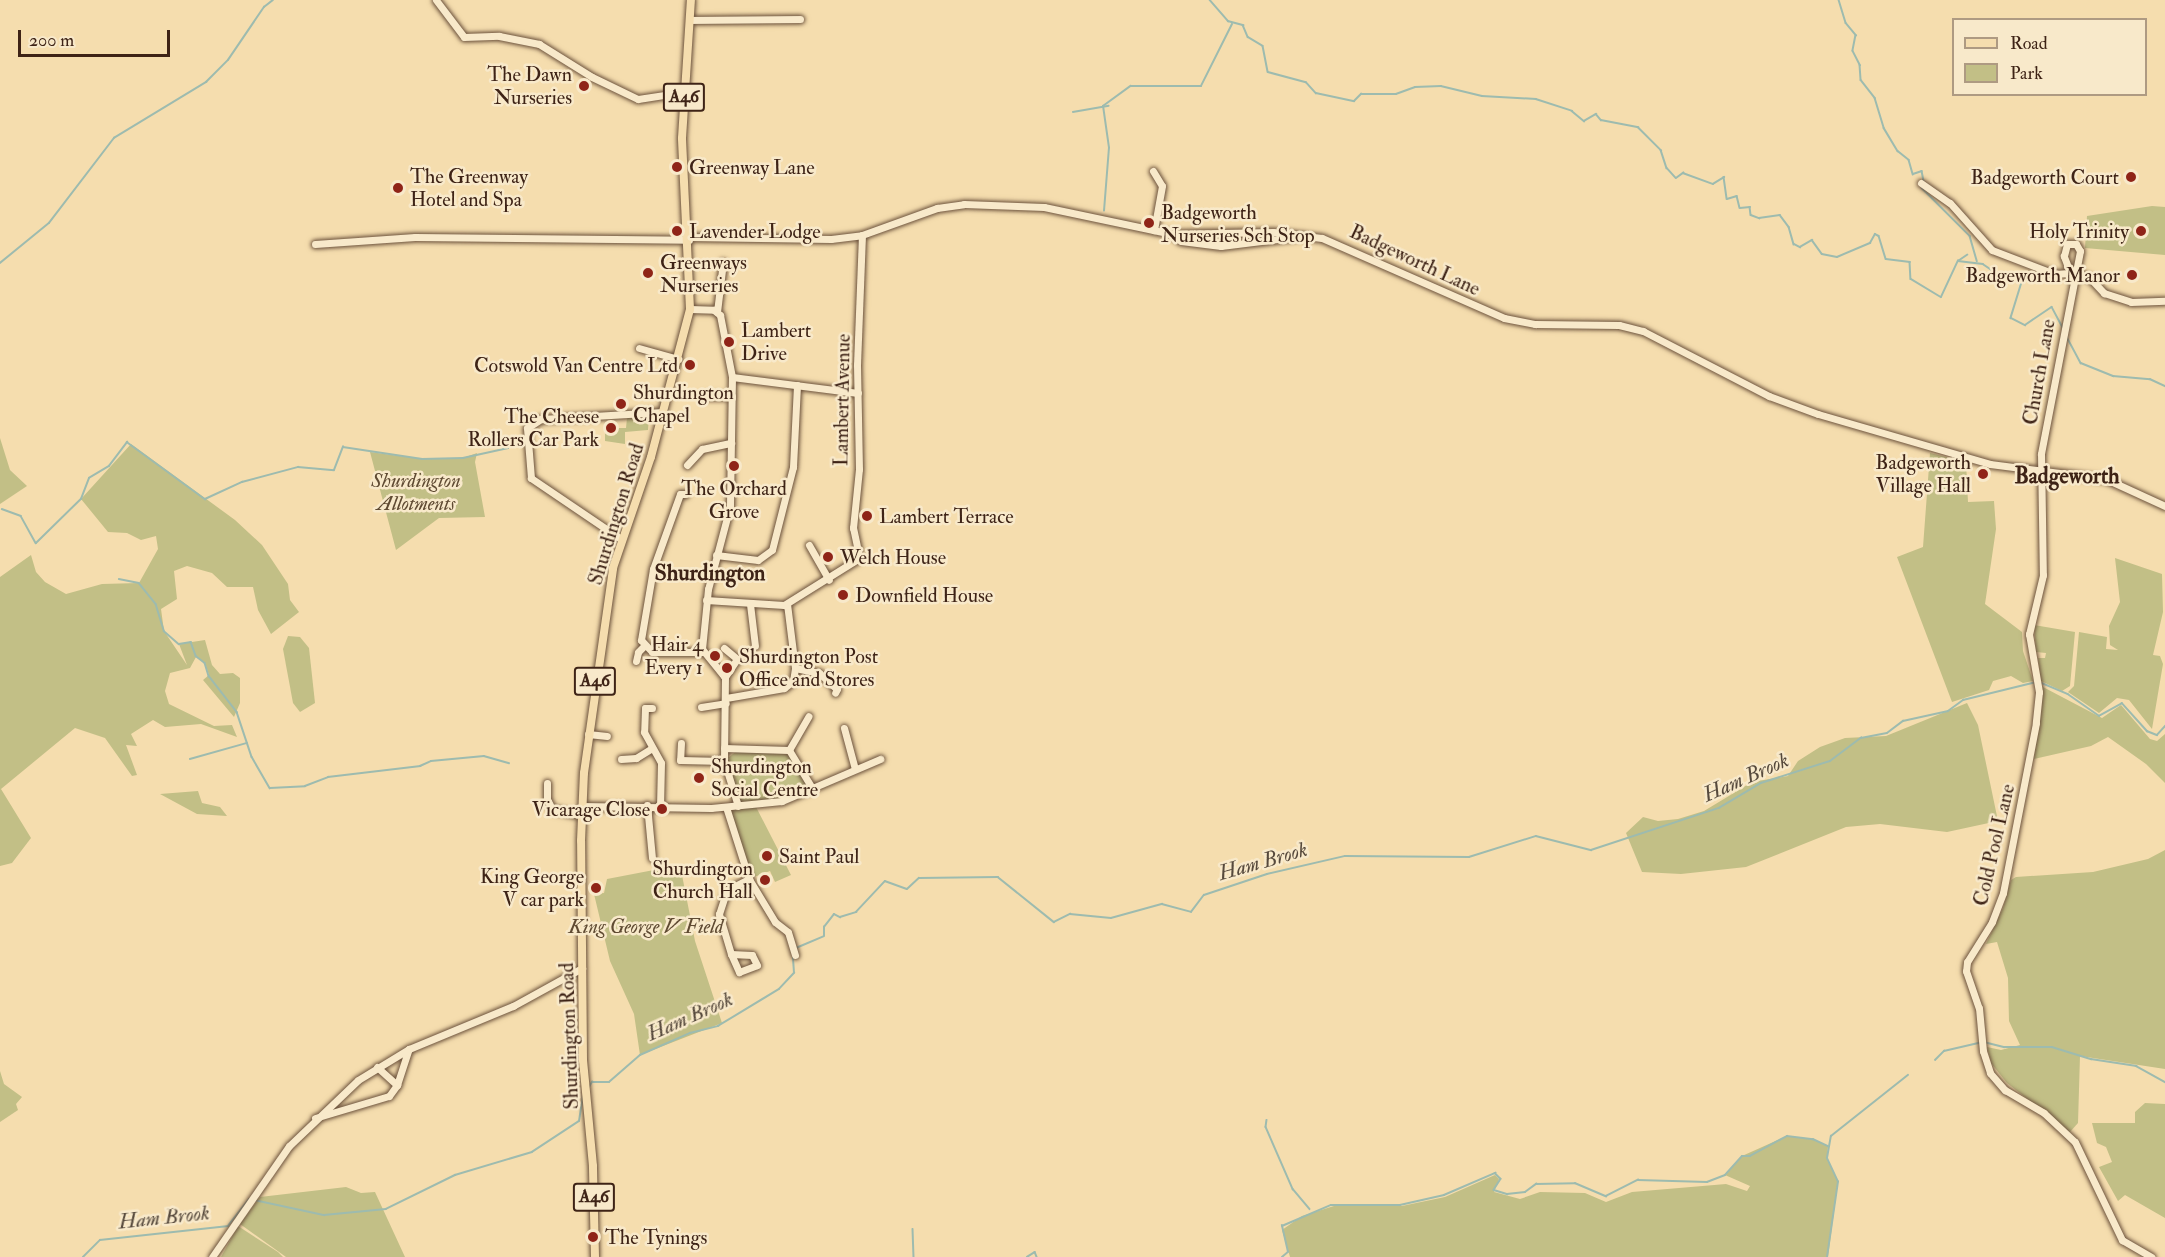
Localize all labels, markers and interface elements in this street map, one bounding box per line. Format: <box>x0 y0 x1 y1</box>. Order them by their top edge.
scale bar <box>21 18 172 56</box>
legend <box>1952 18 2147 96</box>
text: 200 m <box>29 29 74 52</box>
text: Road <box>2010 32 2048 55</box>
place label: The Dawn Nurseries <box>487 62 572 109</box>
text: Park <box>2010 62 2043 85</box>
marker: The Dawn Nurseries <box>577 79 591 93</box>
road number: A46 <box>662 82 706 112</box>
place label: Greenway Lane <box>689 155 815 179</box>
marker: Greenway Lane <box>670 160 684 174</box>
place label: The Greenway Hotel and Spa <box>410 164 528 211</box>
place label: Badgeworth Court <box>1971 165 2119 189</box>
marker: Badgeworth Court <box>2124 170 2138 184</box>
marker: The Greenway Hotel and Spa <box>391 181 405 195</box>
place label: Badgeworth Nurseries Sch Stop <box>1161 200 1315 247</box>
marker: Badgeworth Nurseries Sch Stop <box>1142 216 1156 230</box>
place label: Lavender Lodge <box>689 219 821 243</box>
street label: Badgeworth Lane <box>1346 219 1484 301</box>
place label: Holy Trinity <box>2029 219 2129 243</box>
marker: Lavender Lodge <box>670 224 684 238</box>
marker: Holy Trinity <box>2134 224 2148 238</box>
place label: Greenways Nurseries <box>660 250 747 297</box>
place label: Badgeworth Manor <box>1965 263 2120 287</box>
marker: Greenways Nurseries <box>641 266 655 280</box>
marker: Badgeworth Manor <box>2125 268 2139 282</box>
street label: Church Lane <box>2018 317 2060 427</box>
place label: Lambert Drive <box>741 318 811 365</box>
street label: Lambert Avenue <box>829 334 855 466</box>
marker: Lambert Drive <box>722 335 736 349</box>
place label: Cotswold Van Centre Ltd <box>474 353 678 377</box>
marker: Cotswold Van Centre Ltd <box>683 358 697 372</box>
place label: Shurdington Chapel <box>633 380 734 427</box>
marker: Shurdington Chapel <box>614 397 628 411</box>
place label: The Cheese Rollers Car Park <box>467 404 599 451</box>
marker: The Cheese Rollers Car Park <box>604 421 618 435</box>
street label: Shurdington Road <box>583 440 649 588</box>
place label: Badgeworth Village Hall <box>1875 450 1971 497</box>
marker: The Orchard Grove <box>727 459 741 473</box>
district label: Badgeworth <box>2014 464 2120 490</box>
marker: Badgeworth Village Hall <box>1976 467 1990 481</box>
park label: Shurdington Allotments <box>371 469 461 516</box>
place label: The Orchard Grove <box>681 476 787 523</box>
place label: Lambert Terrace <box>879 504 1014 528</box>
marker: Lambert Terrace <box>860 509 874 523</box>
place label: Welch House <box>840 545 946 569</box>
marker: Welch House <box>821 550 835 564</box>
district label: Shurdington <box>655 561 765 587</box>
place label: Downfield House <box>855 583 993 607</box>
marker: Downfield House <box>836 588 850 602</box>
place label: Hair 4 Every 1 <box>645 632 703 679</box>
place label: Shurdington Post Office and Stores <box>739 644 878 691</box>
marker: Hair 4 Every 1 <box>708 649 722 663</box>
marker: Shurdington Post Office and Stores <box>720 661 734 675</box>
road number: A46 <box>572 666 618 696</box>
water label: Ham Brook <box>1699 748 1793 808</box>
place label: Shurdington Social Centre <box>711 754 818 801</box>
marker: Shurdington Social Centre <box>692 771 706 785</box>
street label: Cold Pool Lane <box>1968 782 2020 908</box>
place label: Vicarage Close <box>532 797 650 821</box>
marker: Vicarage Close <box>655 802 669 816</box>
water label: Ham Brook <box>1216 837 1310 887</box>
place label: Saint Paul <box>779 844 859 868</box>
marker: Saint Paul <box>760 849 774 863</box>
place label: Shurdington Church Hall <box>652 856 753 903</box>
place label: King George V car park <box>480 864 584 911</box>
marker: Shurdington Church Hall <box>758 873 772 887</box>
marker: King George V car park <box>589 881 603 895</box>
park label: King George V Field <box>569 914 723 938</box>
street label: Shurdington Road <box>554 962 584 1110</box>
water label: Ham Brook <box>643 987 737 1047</box>
road number: A46 <box>572 1182 616 1212</box>
water label: Ham Brook <box>117 1201 211 1235</box>
place label: The Tynings <box>605 1225 707 1249</box>
marker: The Tynings <box>586 1230 600 1244</box>

